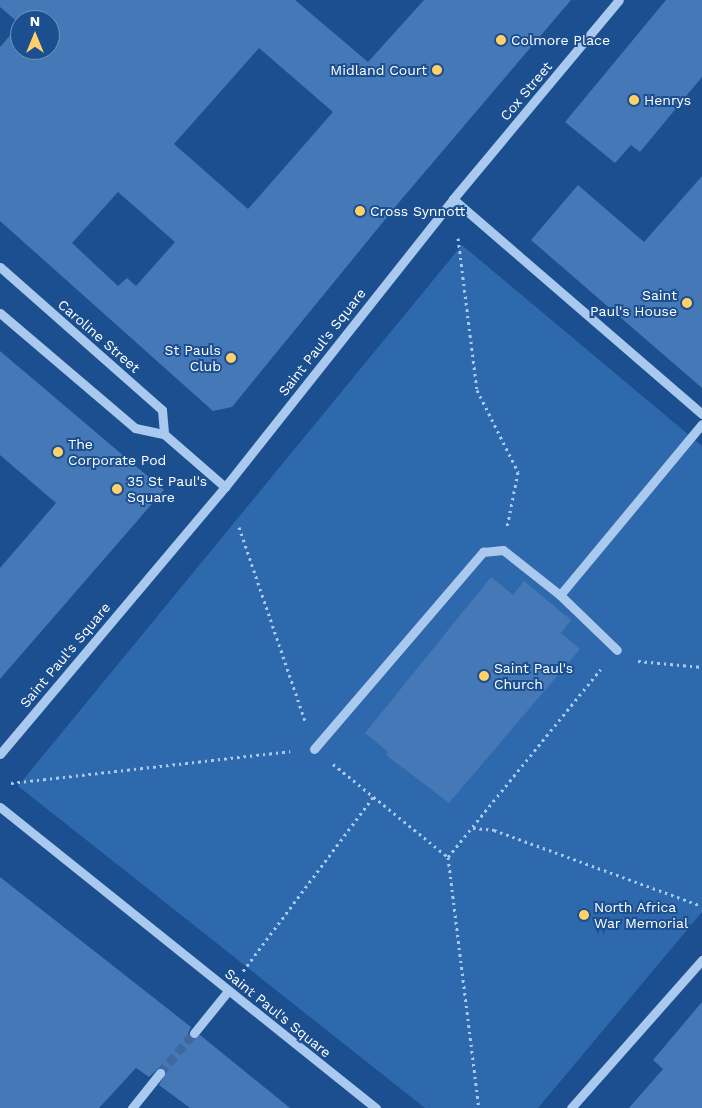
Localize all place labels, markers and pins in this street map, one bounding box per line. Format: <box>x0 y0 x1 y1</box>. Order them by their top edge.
place label: Colmore Place <box>511 32 610 48</box>
marker: Colmore Place <box>495 34 507 46</box>
place label: Midland Court <box>330 62 427 78</box>
marker: Midland Court <box>431 64 443 76</box>
place label: Henrys <box>644 92 691 108</box>
marker: Henrys <box>628 94 640 106</box>
place label: Cross Synnott <box>370 203 465 219</box>
marker: Cross Synnott <box>354 205 366 217</box>
place label: Saint Paul's House <box>590 287 677 320</box>
marker: Saint Paul's House <box>681 297 693 309</box>
place label: St Pauls Club <box>165 342 221 374</box>
marker: St Pauls Club <box>225 352 237 364</box>
place label: The Corporate Pod <box>68 436 166 468</box>
marker: The Corporate Pod <box>52 446 64 458</box>
place label: 35 St Paul's Square <box>127 473 207 506</box>
marker: 35 St Paul's Square <box>111 483 123 495</box>
place label: Saint Paul's Church <box>494 660 573 692</box>
marker: Saint Paul's Church <box>478 670 490 682</box>
place label: North Africa War Memorial <box>594 899 689 932</box>
marker: North Africa War Memorial <box>578 909 590 921</box>

